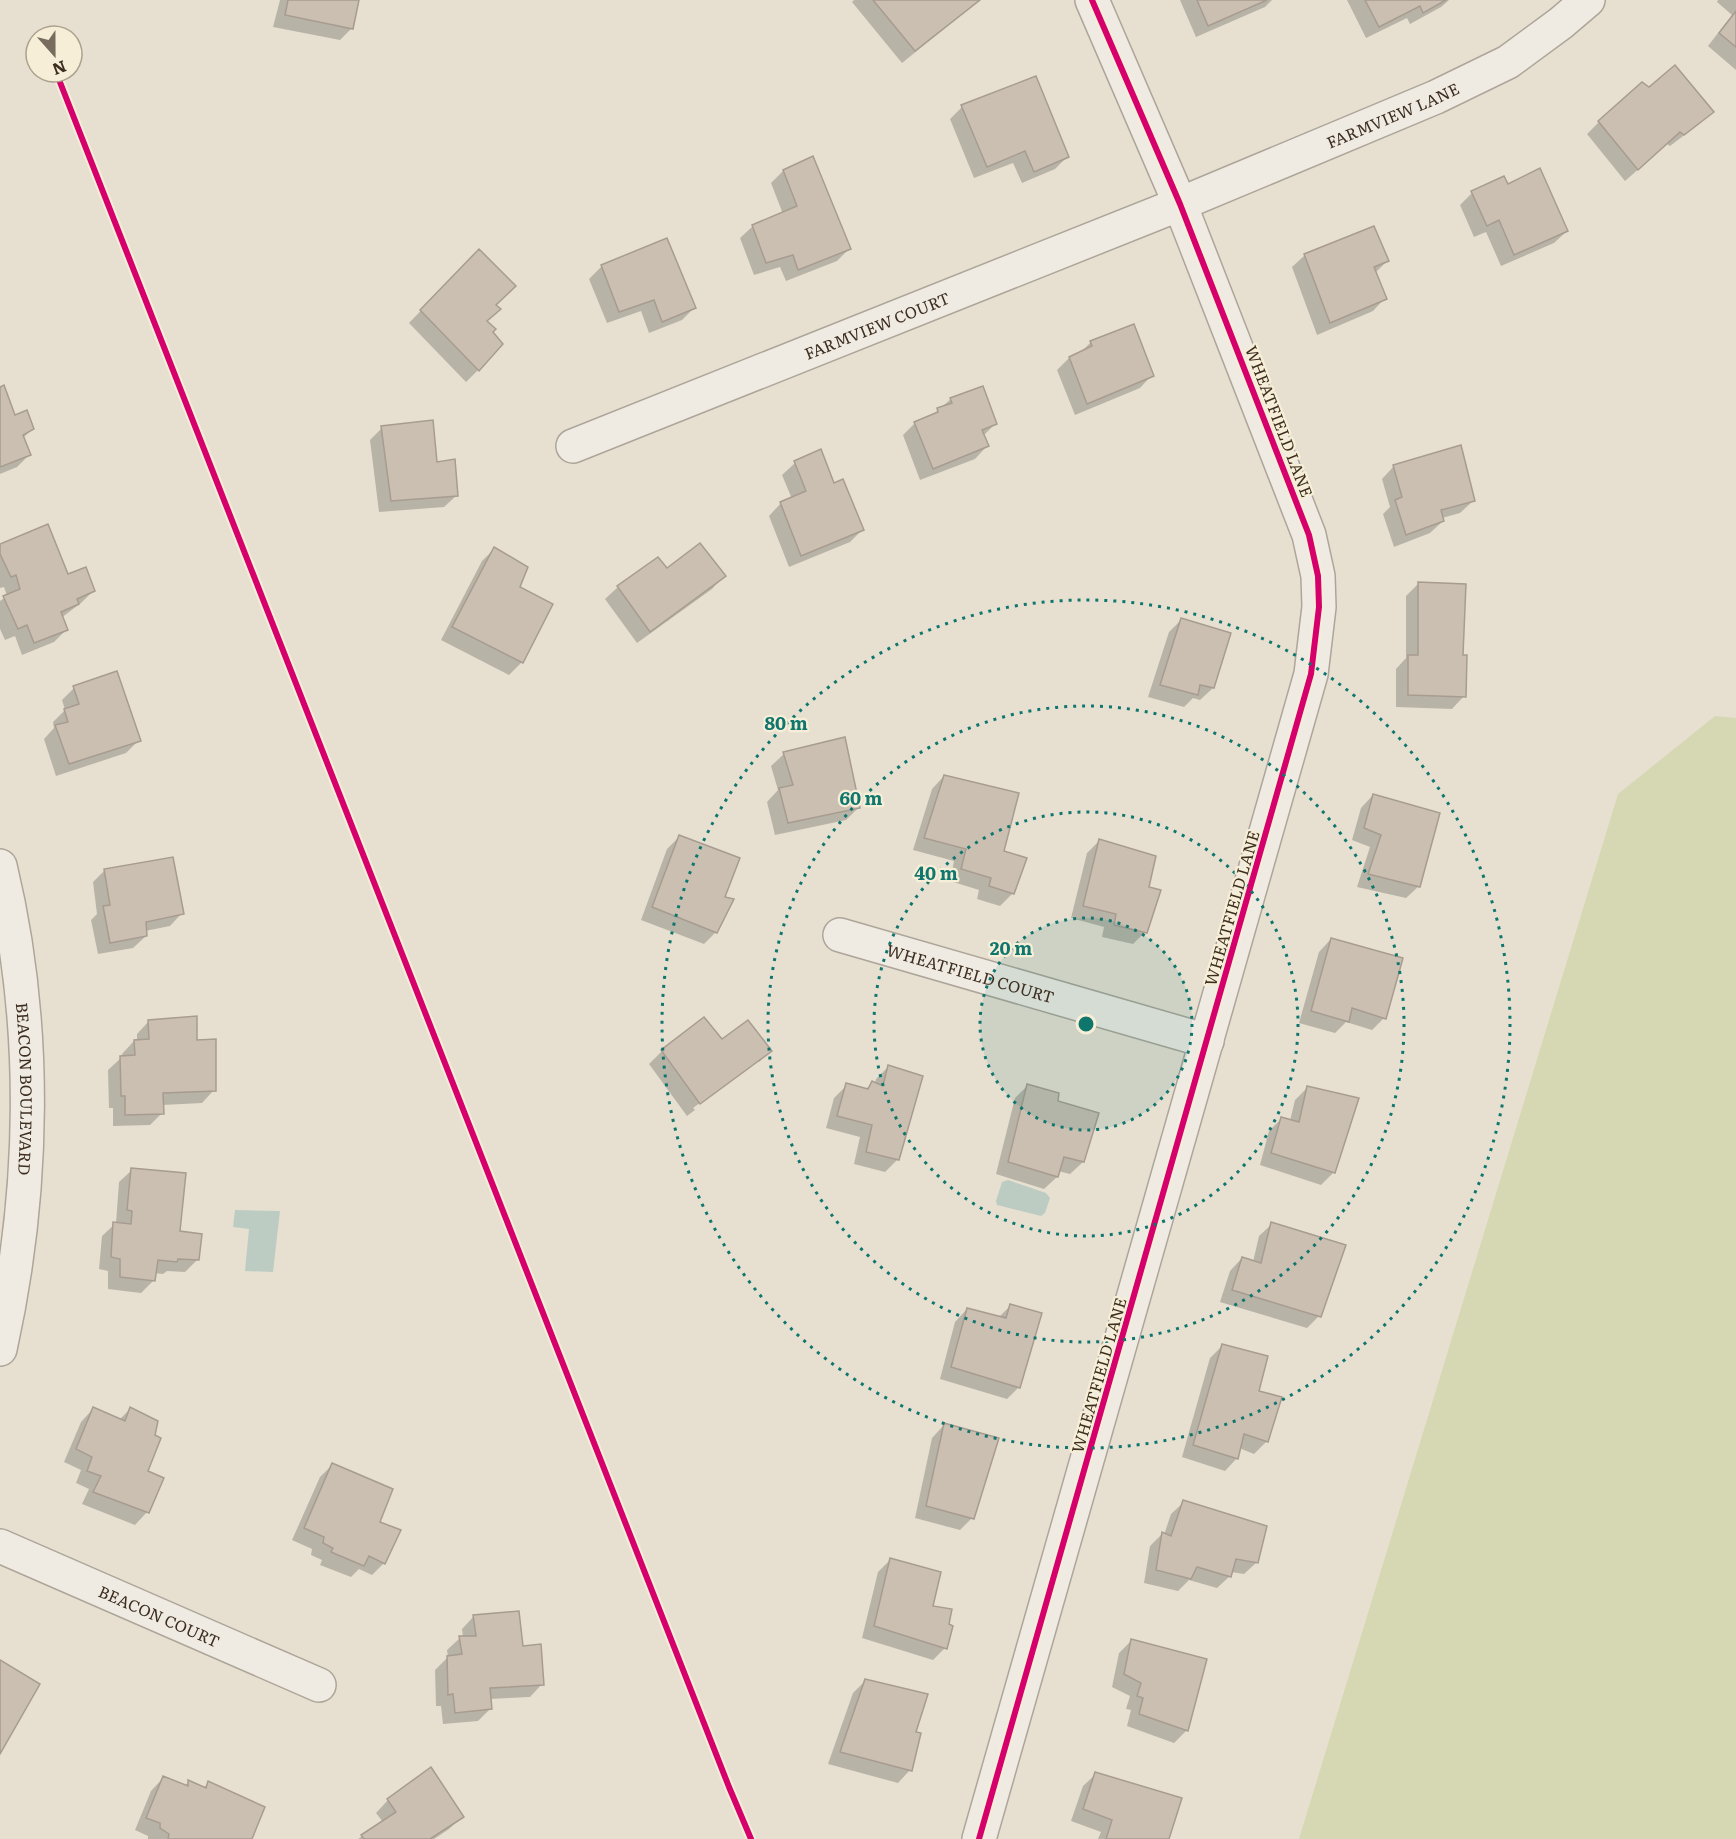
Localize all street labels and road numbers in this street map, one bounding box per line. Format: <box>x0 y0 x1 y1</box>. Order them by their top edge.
street label: FARMVIEW LANE <box>1322 76 1463 154</box>
street label: FARMVIEW COURT <box>800 285 953 365</box>
street label: WHEATFIELD LANE <box>1240 342 1320 500</box>
street label: WHEATFIELD LANE <box>1197 827 1265 989</box>
street label: WHEATFIELD COURT <box>884 937 1058 1008</box>
street label: BEACON BOULEVARD <box>11 1001 39 1176</box>
street label: WHEATFIELD LANE <box>1064 1294 1132 1456</box>
street label: BEACON COURT <box>95 1578 224 1653</box>

